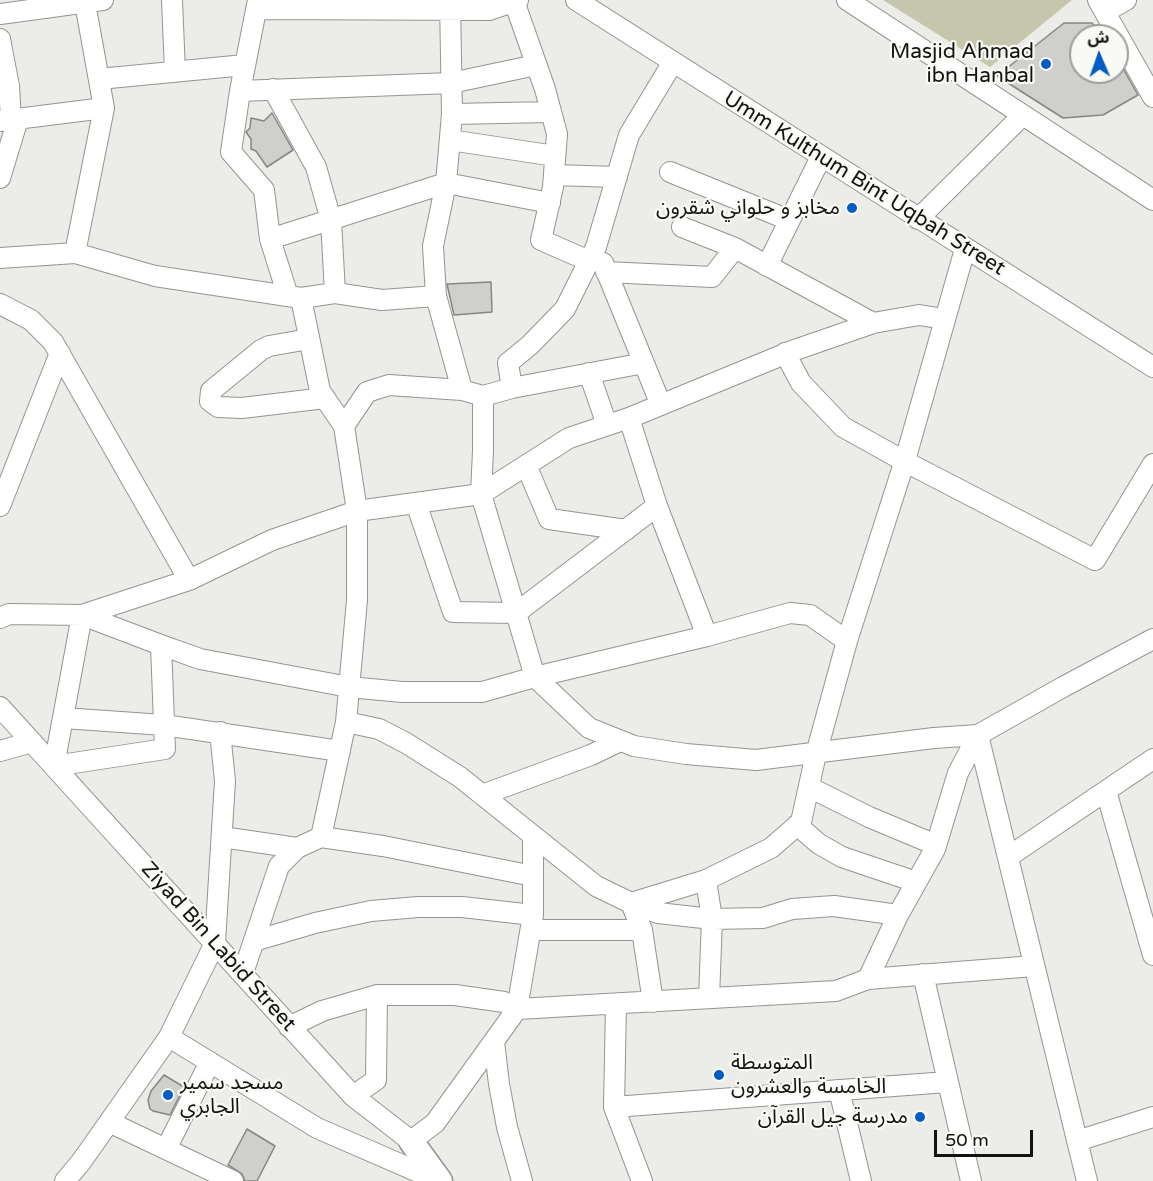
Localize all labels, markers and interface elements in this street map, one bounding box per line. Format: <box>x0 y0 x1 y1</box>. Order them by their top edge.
north arrow <box>1069 24 1129 84</box>
text: ش <box>1087 28 1110 48</box>
place label: Masjid Ahmad ibn Hanbal <box>890 39 1034 89</box>
marker: Masjid Ahmad ibn Hanbal <box>1039 57 1053 71</box>
street label: Umm Kulthum Bint Uqbah Street <box>718 87 1010 281</box>
place label: مخابز و حلواني شقرون <box>656 195 840 221</box>
marker: مخابز و حلواني شقرون <box>845 201 859 215</box>
street label: Ziyad Bin Labid Street <box>135 857 301 1037</box>
place label: المتوسطة الخامسة والعشرون <box>731 1050 886 1100</box>
marker: المتوسطة الخامسة والعشرون <box>712 1068 726 1082</box>
place label: مسجد سمير الجابري <box>180 1070 284 1120</box>
marker: مسجد سمير الجابري <box>161 1088 175 1102</box>
place label: مدرسة جيل القرآن <box>758 1104 908 1130</box>
marker: مدرسة جيل القرآن <box>913 1110 927 1124</box>
scale bar <box>937 1118 1036 1156</box>
text: 50 m <box>945 1129 989 1151</box>

